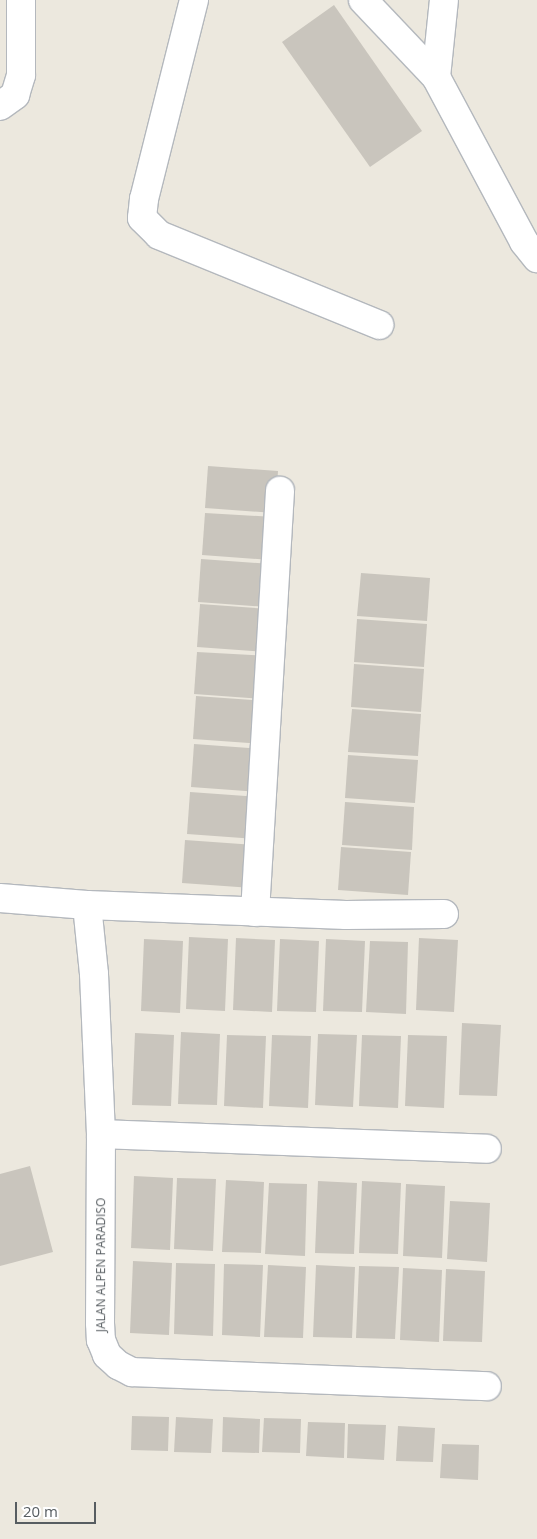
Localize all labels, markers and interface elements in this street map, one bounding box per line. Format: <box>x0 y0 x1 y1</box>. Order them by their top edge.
street label: JALAN ALPEN PARADISO <box>94 1198 108 1332</box>
scale bar <box>18 1492 99 1524</box>
text: 20 m <box>23 1501 58 1521</box>

